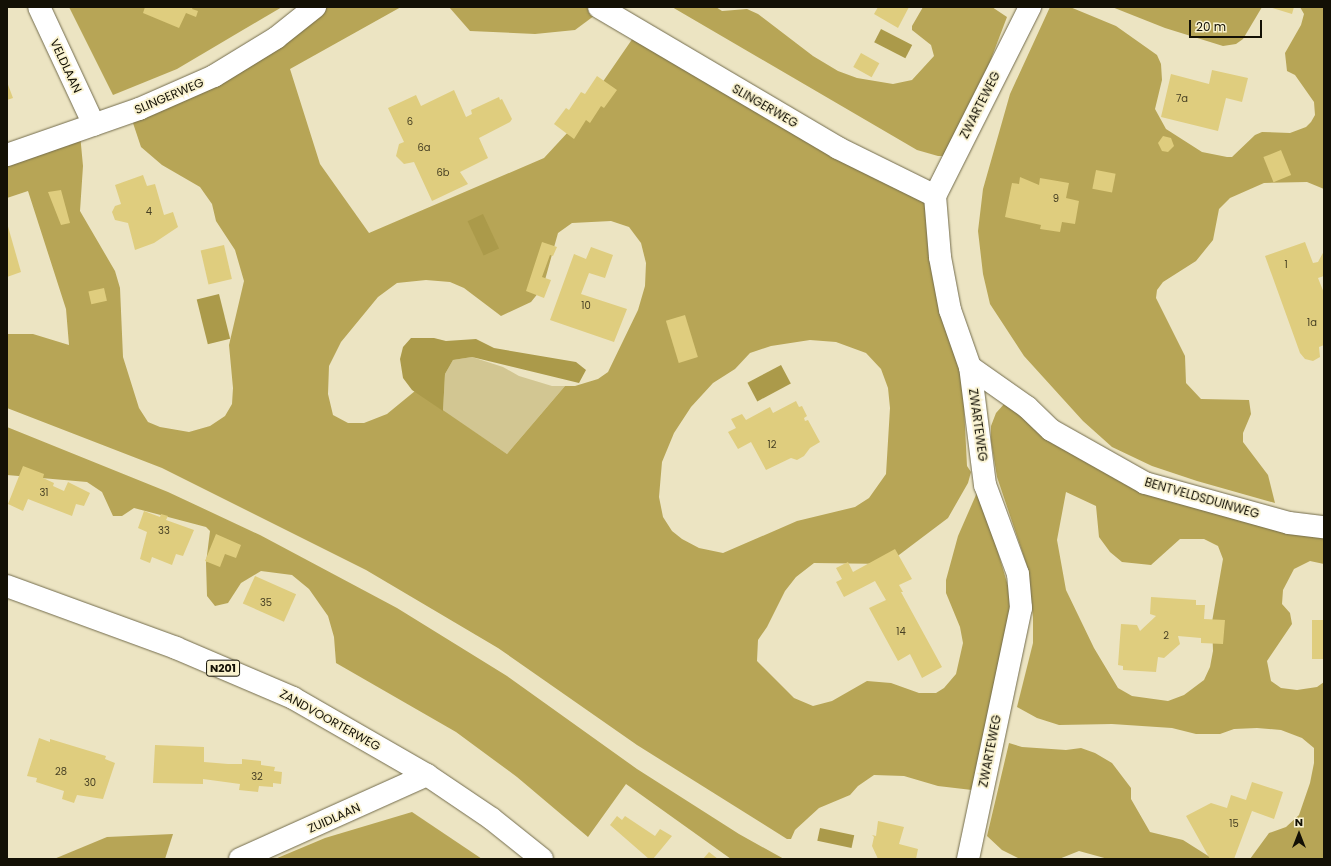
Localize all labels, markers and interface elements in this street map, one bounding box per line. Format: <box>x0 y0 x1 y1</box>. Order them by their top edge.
scale bar <box>1191 12 1264 38</box>
text: 20 m <box>1196 18 1226 35</box>
street label: VELDLAAN <box>47 37 85 95</box>
street label: ZWARTEWEG <box>957 69 1003 141</box>
street label: SLINGERWEG <box>132 75 206 117</box>
street label: SLINGERWEG <box>730 81 800 131</box>
house number: 7a <box>1176 93 1188 105</box>
house number: 6 <box>407 116 413 128</box>
house number: 6a <box>417 142 431 154</box>
house number: 6b <box>436 167 450 179</box>
house number: 9 <box>1053 193 1059 205</box>
house number: 4 <box>146 206 152 218</box>
house number: 1 <box>1284 259 1288 271</box>
house number: 10 <box>581 300 591 312</box>
house number: 1a <box>1307 317 1317 329</box>
street label: ZWARTEWEG <box>966 388 990 462</box>
house number: 12 <box>768 439 776 451</box>
street label: BENTVELDSDUINWEG <box>1143 475 1261 521</box>
house number: 31 <box>39 487 49 499</box>
house number: 33 <box>158 525 170 537</box>
house number: 35 <box>260 597 272 609</box>
house number: 14 <box>896 626 906 638</box>
house number: 2 <box>1163 630 1169 642</box>
road number: N201 <box>206 659 240 677</box>
street label: ZANDVOORTERWEG <box>277 686 383 754</box>
street label: ZWARTEWEG <box>976 714 1004 788</box>
house number: 28 <box>55 766 67 778</box>
house number: 32 <box>251 771 263 783</box>
house number: 30 <box>84 777 96 789</box>
street label: ZUIDLAAN <box>306 800 362 836</box>
north arrow <box>1279 814 1319 854</box>
text: N <box>1295 814 1303 830</box>
house number: 15 <box>1229 818 1239 830</box>

